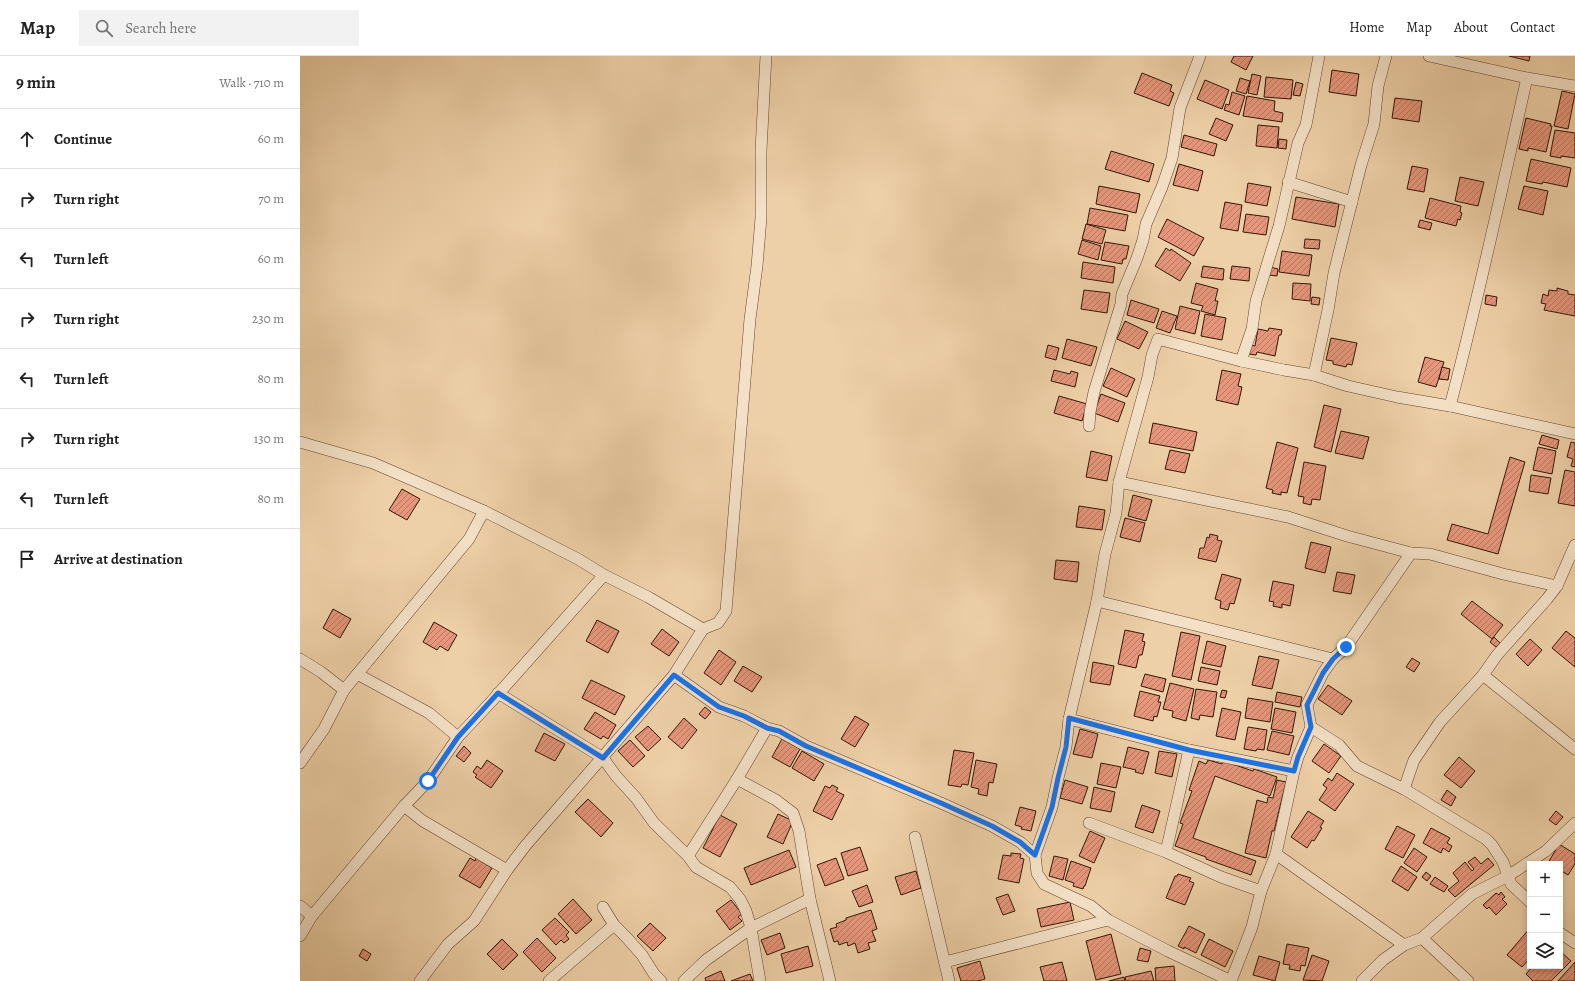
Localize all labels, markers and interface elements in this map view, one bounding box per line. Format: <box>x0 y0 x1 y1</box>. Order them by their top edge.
search box <box>79 10 359 46</box>
text: Map <box>20 15 55 41</box>
icon: search <box>93 17 115 39</box>
text: Search here <box>125 18 197 38</box>
text: Home <box>1349 18 1384 37</box>
text: Map <box>1406 18 1432 37</box>
text: About <box>1454 18 1488 37</box>
text: Contact <box>1510 18 1555 37</box>
text: 9 min <box>16 71 56 94</box>
text: Walk · 710 m <box>219 74 284 91</box>
icon: ahead <box>16 128 38 150</box>
text: Continue <box>54 129 112 149</box>
text: 60 m <box>258 130 284 147</box>
icon: right <box>16 188 38 210</box>
text: Turn right <box>54 189 119 209</box>
text: 70 m <box>258 190 284 207</box>
icon: left <box>16 248 38 270</box>
text: Turn left <box>54 249 109 269</box>
text: 60 m <box>258 250 284 267</box>
icon: right <box>16 308 38 330</box>
text: Turn right <box>54 309 119 329</box>
text: 230 m <box>252 310 284 327</box>
icon: left <box>16 368 38 390</box>
text: Turn left <box>54 369 109 389</box>
text: 80 m <box>257 370 284 387</box>
icon: right <box>16 428 38 450</box>
text: Turn right <box>54 429 119 449</box>
text: 130 m <box>254 430 284 447</box>
icon: left <box>16 488 38 510</box>
text: Turn left <box>54 489 109 509</box>
text: 80 m <box>257 490 284 507</box>
icon: arrive <box>16 548 38 570</box>
text: Arrive at destination <box>54 549 183 569</box>
route end <box>1337 638 1355 656</box>
route start <box>419 772 437 790</box>
map controls <box>1527 861 1563 969</box>
button: + <box>1527 861 1563 897</box>
button: − <box>1527 897 1563 933</box>
button: layers <box>1527 933 1563 969</box>

